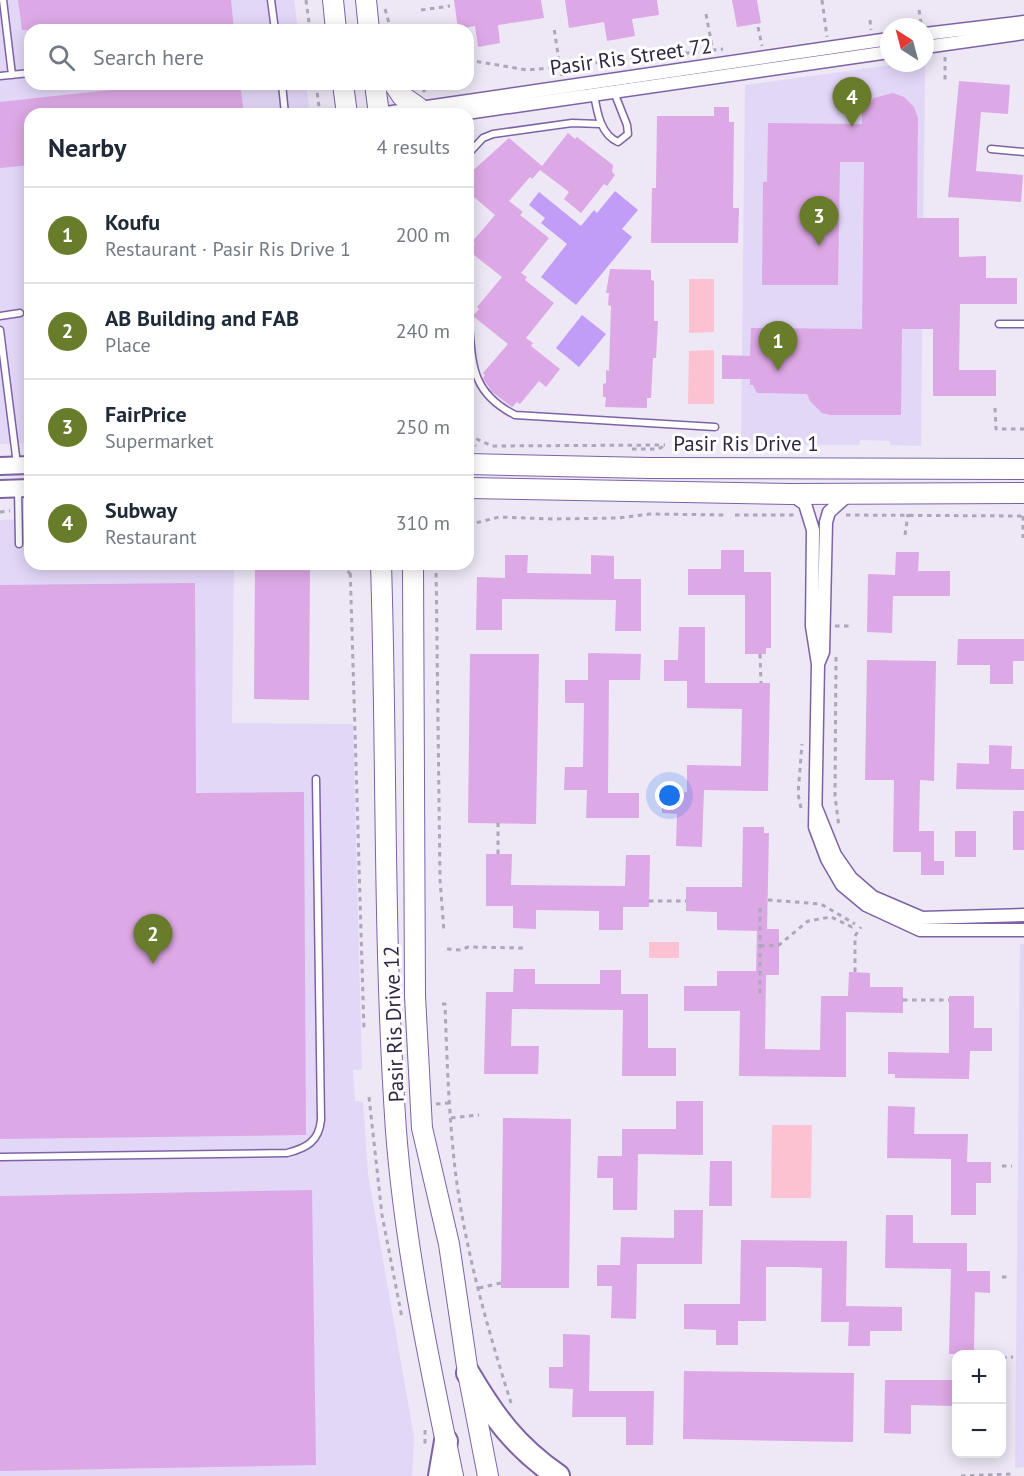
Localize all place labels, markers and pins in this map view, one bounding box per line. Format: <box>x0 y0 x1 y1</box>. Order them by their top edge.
pin: 4 <box>832 78 872 127</box>
pin: 3 <box>800 196 838 246</box>
pin: 1 <box>758 322 798 371</box>
pin: 2 <box>134 914 172 964</box>

